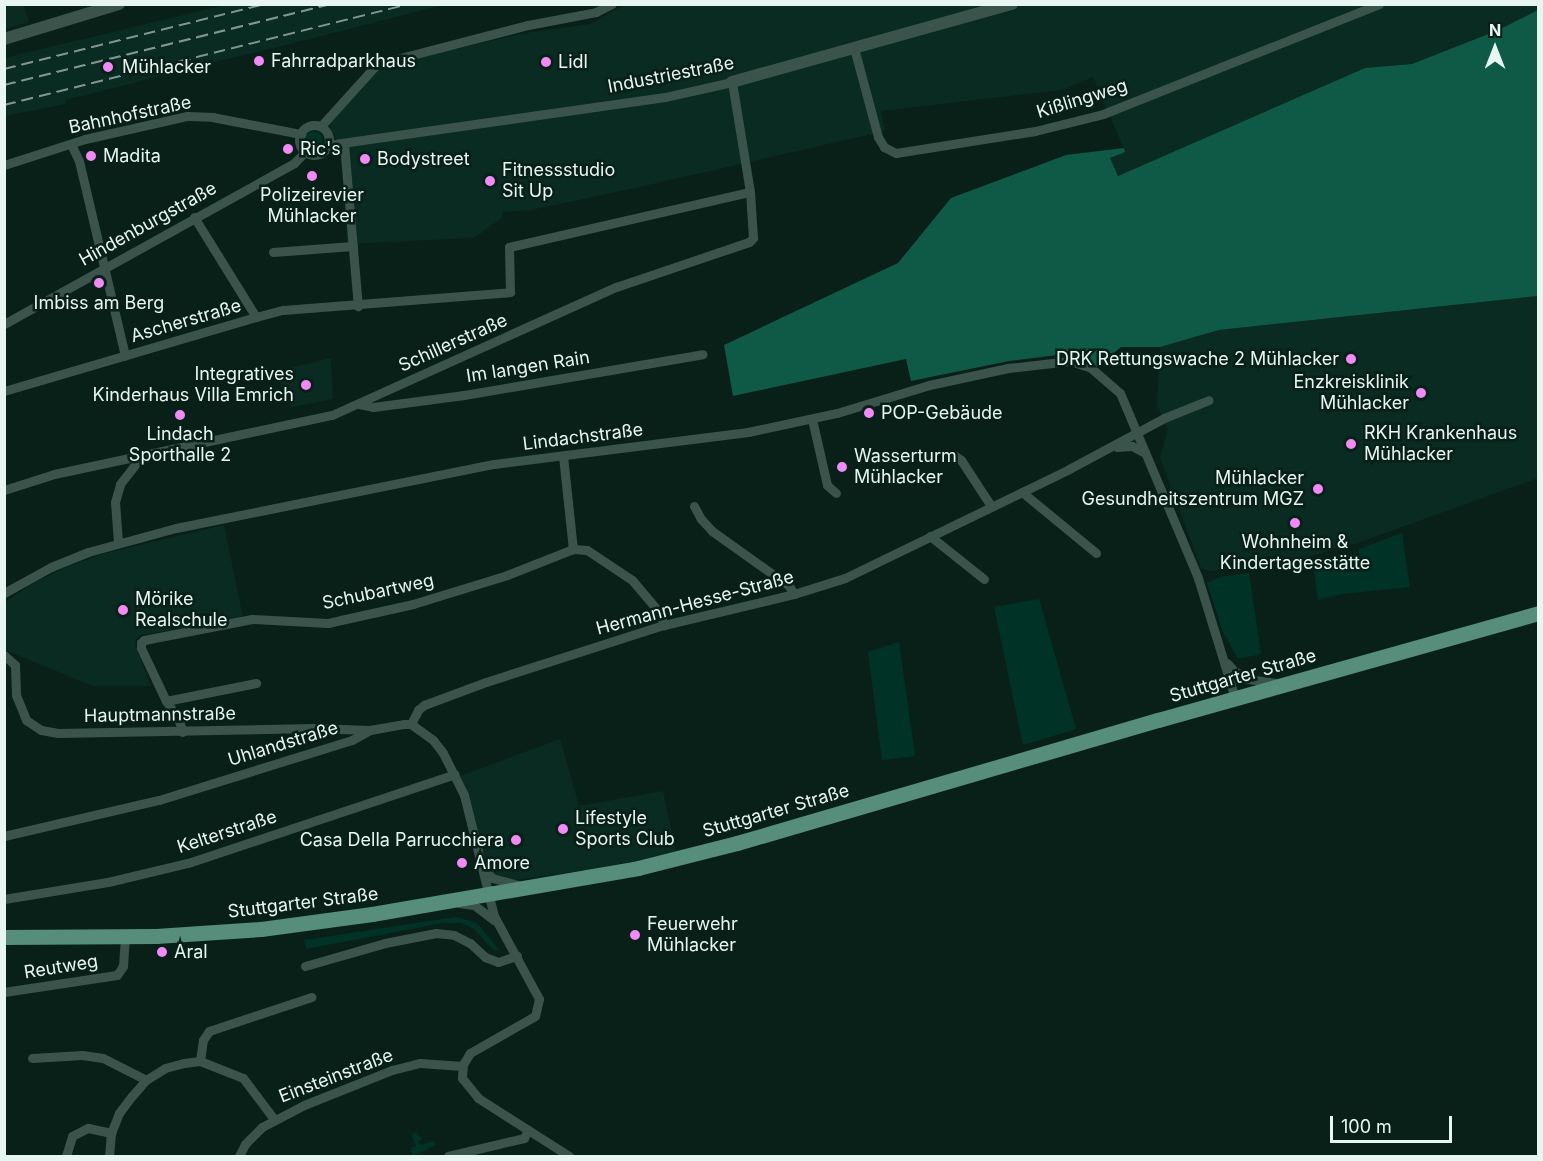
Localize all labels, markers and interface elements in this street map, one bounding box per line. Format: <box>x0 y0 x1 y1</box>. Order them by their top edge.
north arrow <box>1465 18 1525 78</box>
text: N <box>1489 20 1501 40</box>
place label: Fahrradparkhaus <box>271 50 416 72</box>
place label: Lidl <box>558 51 588 73</box>
street label: Industriestraße <box>606 52 736 98</box>
marker: Fahrradparkhaus <box>252 54 266 68</box>
marker: Lidl <box>539 55 553 69</box>
place label: Mühlacker <box>122 56 211 78</box>
marker: Mühlacker <box>99 58 117 76</box>
street label: Kißlingweg <box>1034 75 1130 123</box>
street label: Bahnhofstraße <box>67 91 193 139</box>
place label: Ric's <box>300 138 341 160</box>
marker: Ric's <box>281 142 295 156</box>
place label: Madita <box>103 145 161 167</box>
place label: Bodystreet <box>377 148 470 170</box>
marker: Madita <box>84 149 98 163</box>
marker: Bodystreet <box>358 152 372 166</box>
place label: Fitnessstudio Sit Up <box>502 160 615 202</box>
marker: Polizeirevier Mühlacker <box>305 169 319 183</box>
marker: Fitnessstudio Sit Up <box>483 174 497 188</box>
street label: Hindenburgstraße <box>76 177 220 271</box>
place label: Polizeirevier Mühlacker <box>260 185 364 228</box>
marker: Imbiss am Berg <box>92 276 106 290</box>
place label: Imbiss am Berg <box>34 292 164 314</box>
street label: Ascherstraße <box>128 295 244 347</box>
street label: Schillerstraße <box>395 309 511 377</box>
street label: Im langen Rain <box>465 347 591 387</box>
place label: DRK Rettungswache 2 Mühlacker <box>1056 348 1339 370</box>
marker: DRK Rettungswache 2 Mühlacker <box>1344 352 1358 366</box>
place label: Integratives Kinderhaus Villa Emrich <box>93 364 294 406</box>
place label: Enzkreisklinik Mühlacker <box>1293 372 1409 415</box>
marker: Integratives Kinderhaus Villa Emrich <box>299 378 313 392</box>
marker: Enzkreisklinik Mühlacker <box>1414 386 1428 400</box>
place label: POP-Gebäude <box>881 402 1003 424</box>
marker: POP-Gebäude <box>862 406 876 420</box>
marker: Lindach Sporthalle 2 <box>173 408 187 422</box>
street label: Lindachstraße <box>522 419 644 455</box>
place label: RKH Krankenhaus Mühlacker <box>1364 423 1517 466</box>
place label: Lindach Sporthalle 2 <box>129 424 231 466</box>
marker: RKH Krankenhaus Mühlacker <box>1342 435 1360 453</box>
place label: Wasserturm Mühlacker <box>854 446 957 488</box>
marker: Wasserturm Mühlacker <box>835 460 849 474</box>
place label: Mühlacker Gesundheitszentrum MGZ <box>1082 468 1304 510</box>
marker: Mühlacker Gesundheitszentrum MGZ <box>1309 480 1327 498</box>
marker: Wohnheim & Kindertagesstätte <box>1288 516 1302 530</box>
place label: Wohnheim & Kindertagesstätte <box>1220 532 1370 574</box>
street label: Hermann-Hesse-Straße <box>594 566 796 640</box>
street label: Schubartweg <box>320 570 436 614</box>
place label: Mörike Realschule <box>135 589 227 632</box>
marker: Mörike Realschule <box>116 603 130 617</box>
street label: Stuttgarter Straße <box>1167 645 1319 707</box>
street label: Hauptmannstraße <box>84 703 236 727</box>
street label: Uhlandstraße <box>225 717 341 771</box>
street label: Stuttgarter Straße <box>700 780 852 842</box>
street label: Kelterstraße <box>175 806 279 858</box>
place label: Lifestyle Sports Club <box>575 808 675 850</box>
marker: Lifestyle Sports Club <box>556 822 570 836</box>
place label: Casa Della Parrucchiera <box>300 829 504 851</box>
marker: Casa Della Parrucchiera <box>509 833 523 847</box>
place label: Amore <box>474 852 530 874</box>
marker: Amore <box>455 856 469 870</box>
street label: Stuttgarter Straße <box>227 883 379 923</box>
place label: Feuerwehr Mühlacker <box>647 914 738 956</box>
marker: Feuerwehr Mühlacker <box>628 928 642 942</box>
place label: Aral <box>174 941 208 963</box>
marker: Aral <box>155 945 169 959</box>
street label: Reutweg <box>22 951 100 983</box>
street label: Einsteinstraße <box>276 1044 396 1108</box>
scale bar <box>1333 1104 1454 1142</box>
text: 100 m <box>1341 1116 1392 1137</box>

